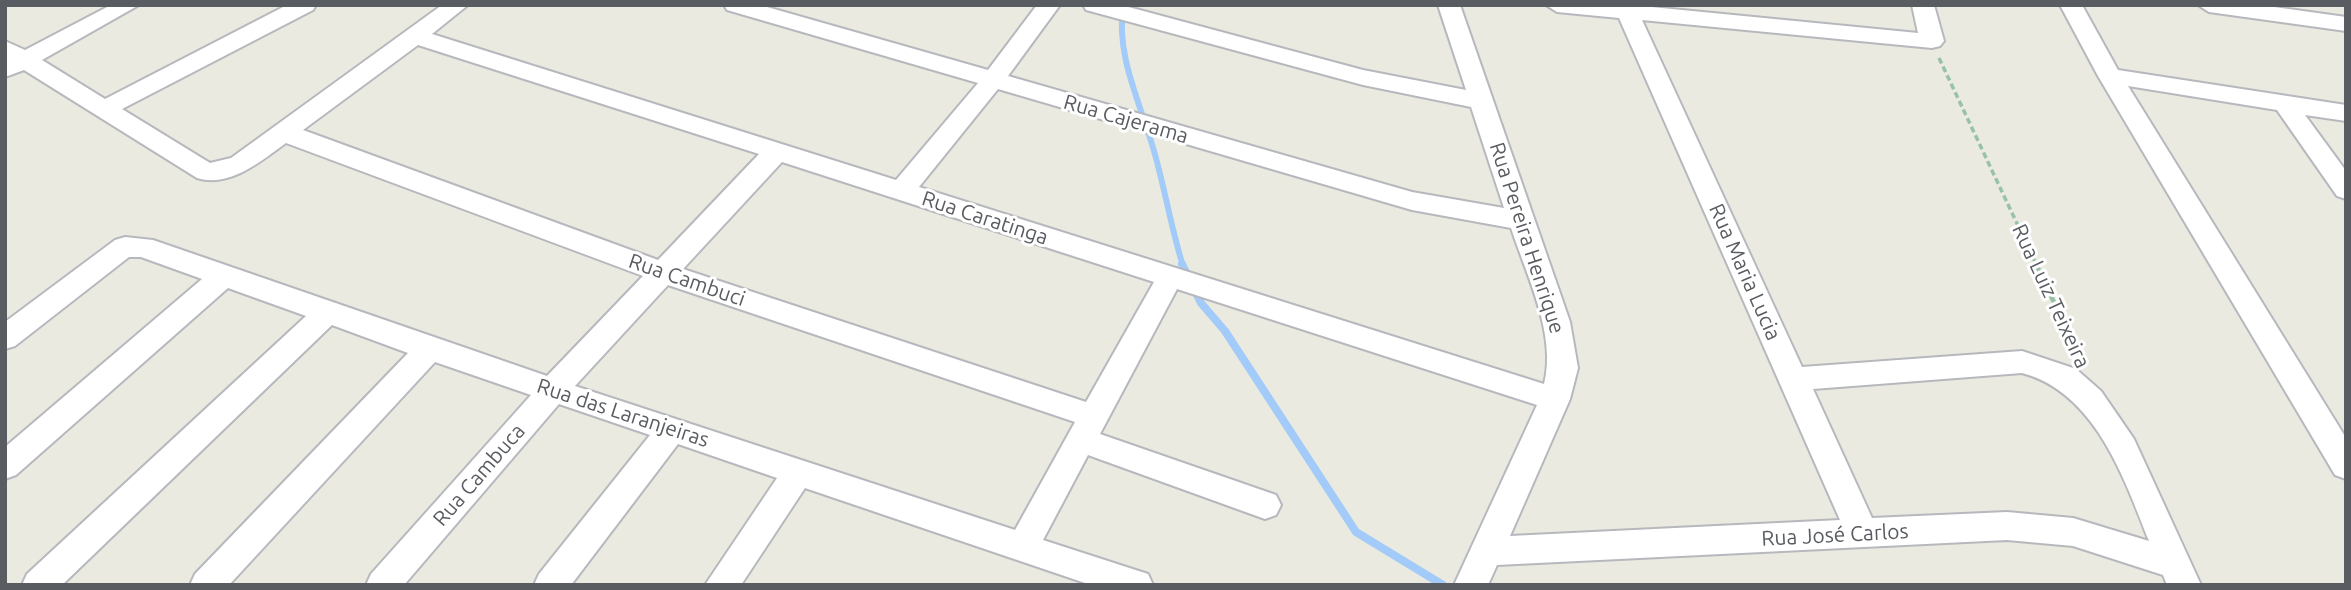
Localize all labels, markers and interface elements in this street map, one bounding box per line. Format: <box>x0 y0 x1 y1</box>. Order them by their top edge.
street label: Rua Cajerama <box>1061 89 1191 149</box>
street label: Rua Pereira Henrique <box>1484 139 1570 337</box>
street label: Rua Caratinga <box>919 186 1051 250</box>
street label: Rua Maria Lucia <box>1704 200 1786 344</box>
street label: Rua Luiz Teixeira <box>2007 220 2095 372</box>
street label: Rua Cambuci <box>625 248 749 312</box>
street label: Rua das Laranjeiras <box>534 373 712 453</box>
street label: Rua Cambuca <box>428 419 530 531</box>
street label: Rua José Carlos <box>1761 519 1909 551</box>

